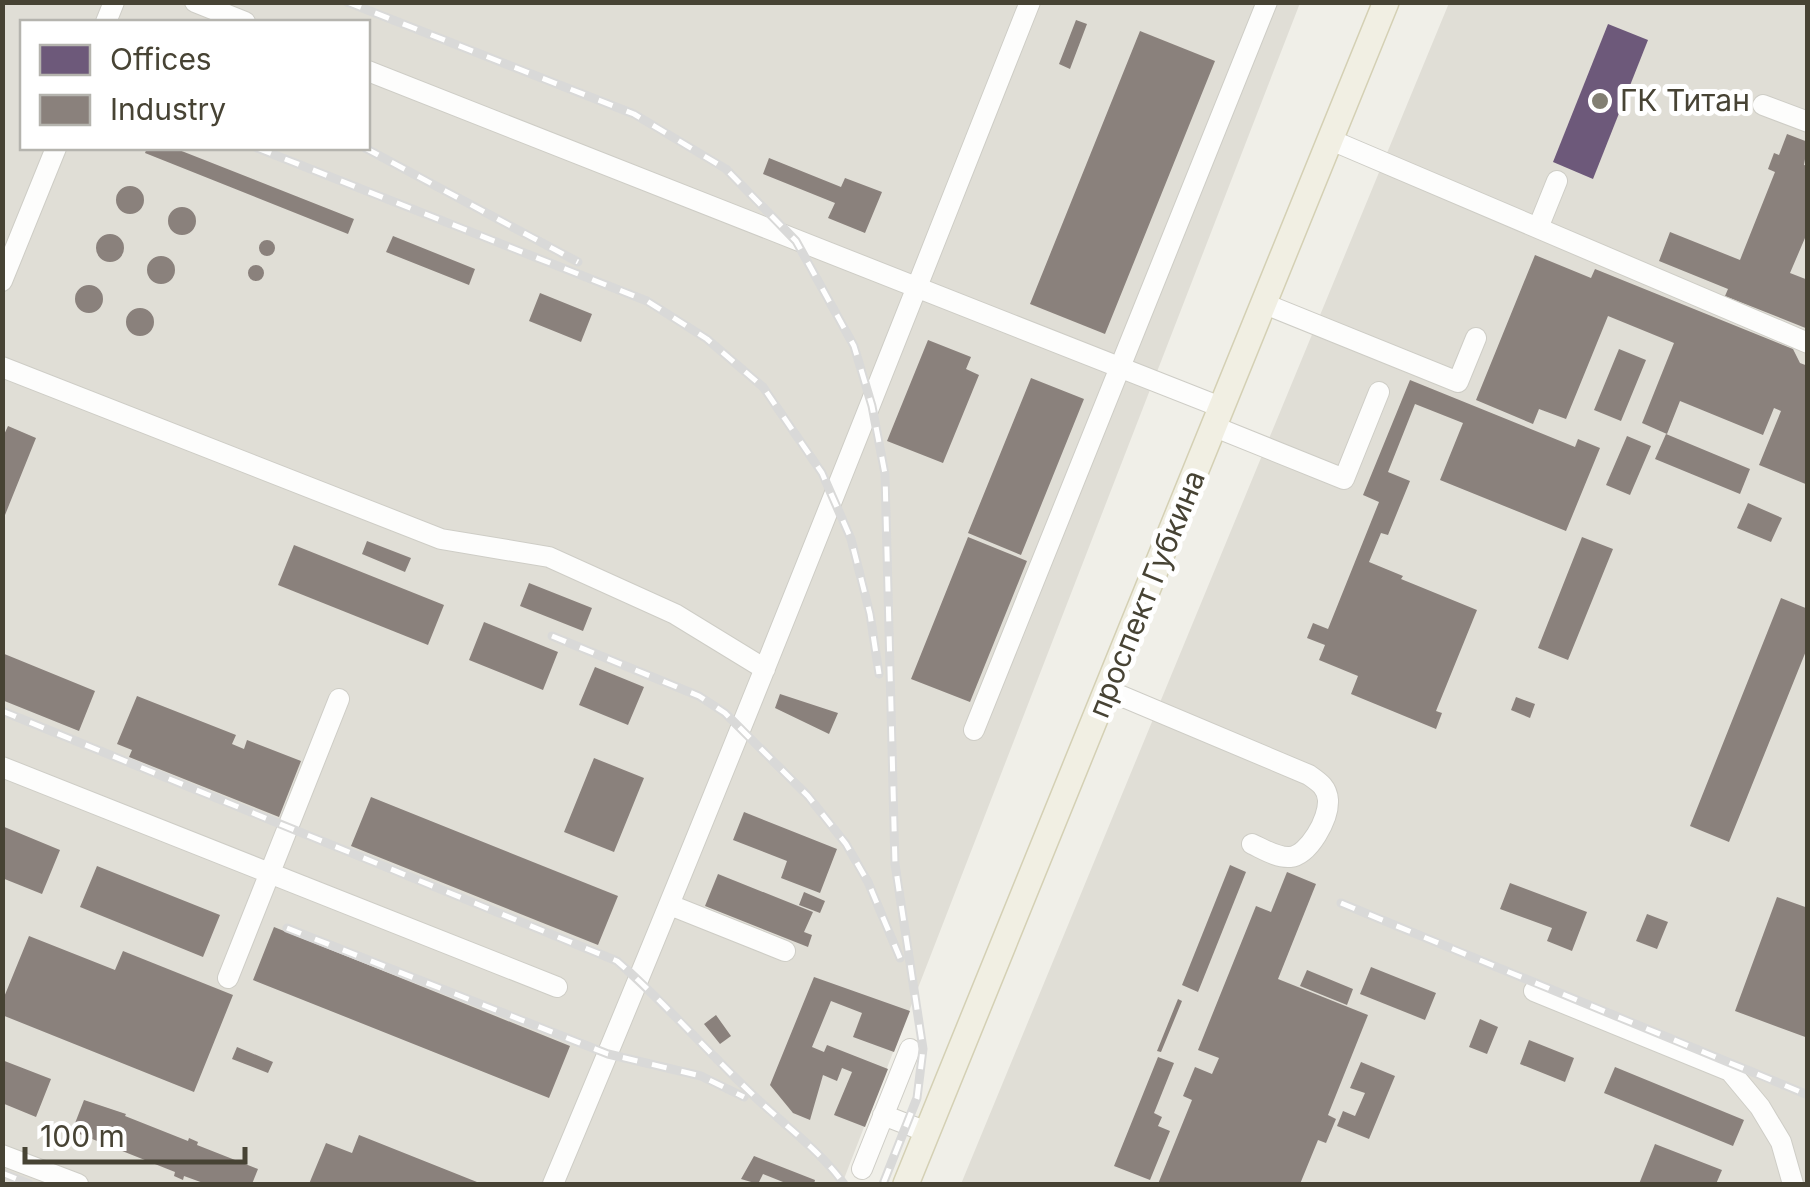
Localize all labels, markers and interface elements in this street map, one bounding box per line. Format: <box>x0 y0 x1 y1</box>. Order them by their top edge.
legend <box>20 20 370 150</box>
text: Offices <box>110 41 212 77</box>
place label: ГК Титан <box>1620 82 1750 118</box>
marker: ГК Титан <box>1589 90 1611 112</box>
text: Industry <box>110 91 226 127</box>
street label: проспект Губкина <box>1080 465 1212 723</box>
scale bar <box>25 1102 245 1164</box>
text: 100 m <box>40 1118 125 1154</box>

